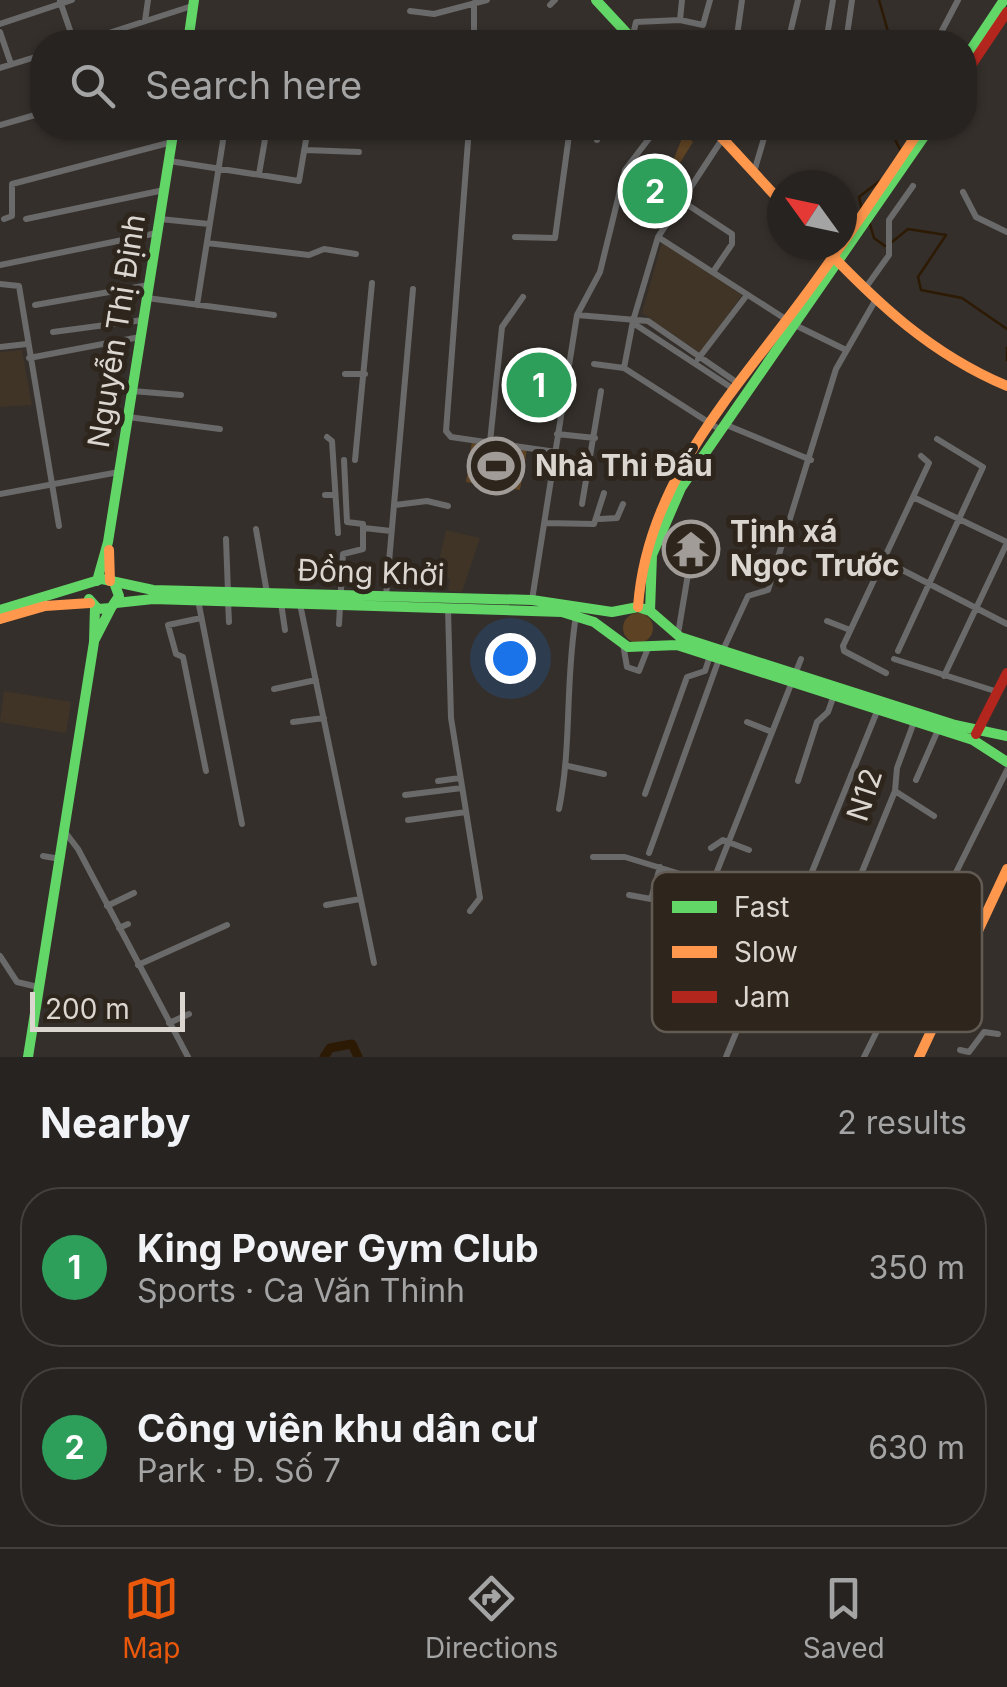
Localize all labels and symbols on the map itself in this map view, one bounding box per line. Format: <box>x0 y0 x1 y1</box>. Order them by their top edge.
pin: 2 <box>622 154 688 228</box>
north arrow <box>767 170 857 260</box>
street label: Nguyễn Thị Định <box>80 212 152 450</box>
pin: 1 <box>506 348 572 422</box>
sports icon: Nhà Thi Đấu <box>466 436 526 496</box>
place label: Nhà Thi Đấu <box>535 447 713 483</box>
place label: Tịnh xá Ngọc Trước <box>730 513 900 583</box>
temple icon: Tịnh xá Ngọc Trước <box>661 519 721 579</box>
street label: Đồng Khởi <box>297 551 445 593</box>
your location <box>485 633 536 684</box>
street label: N12 <box>839 764 889 826</box>
legend <box>652 872 982 1032</box>
text: Fast <box>734 890 790 924</box>
text: Slow <box>734 935 798 969</box>
text: Jam <box>734 980 790 1014</box>
scale bar <box>30 987 185 1032</box>

